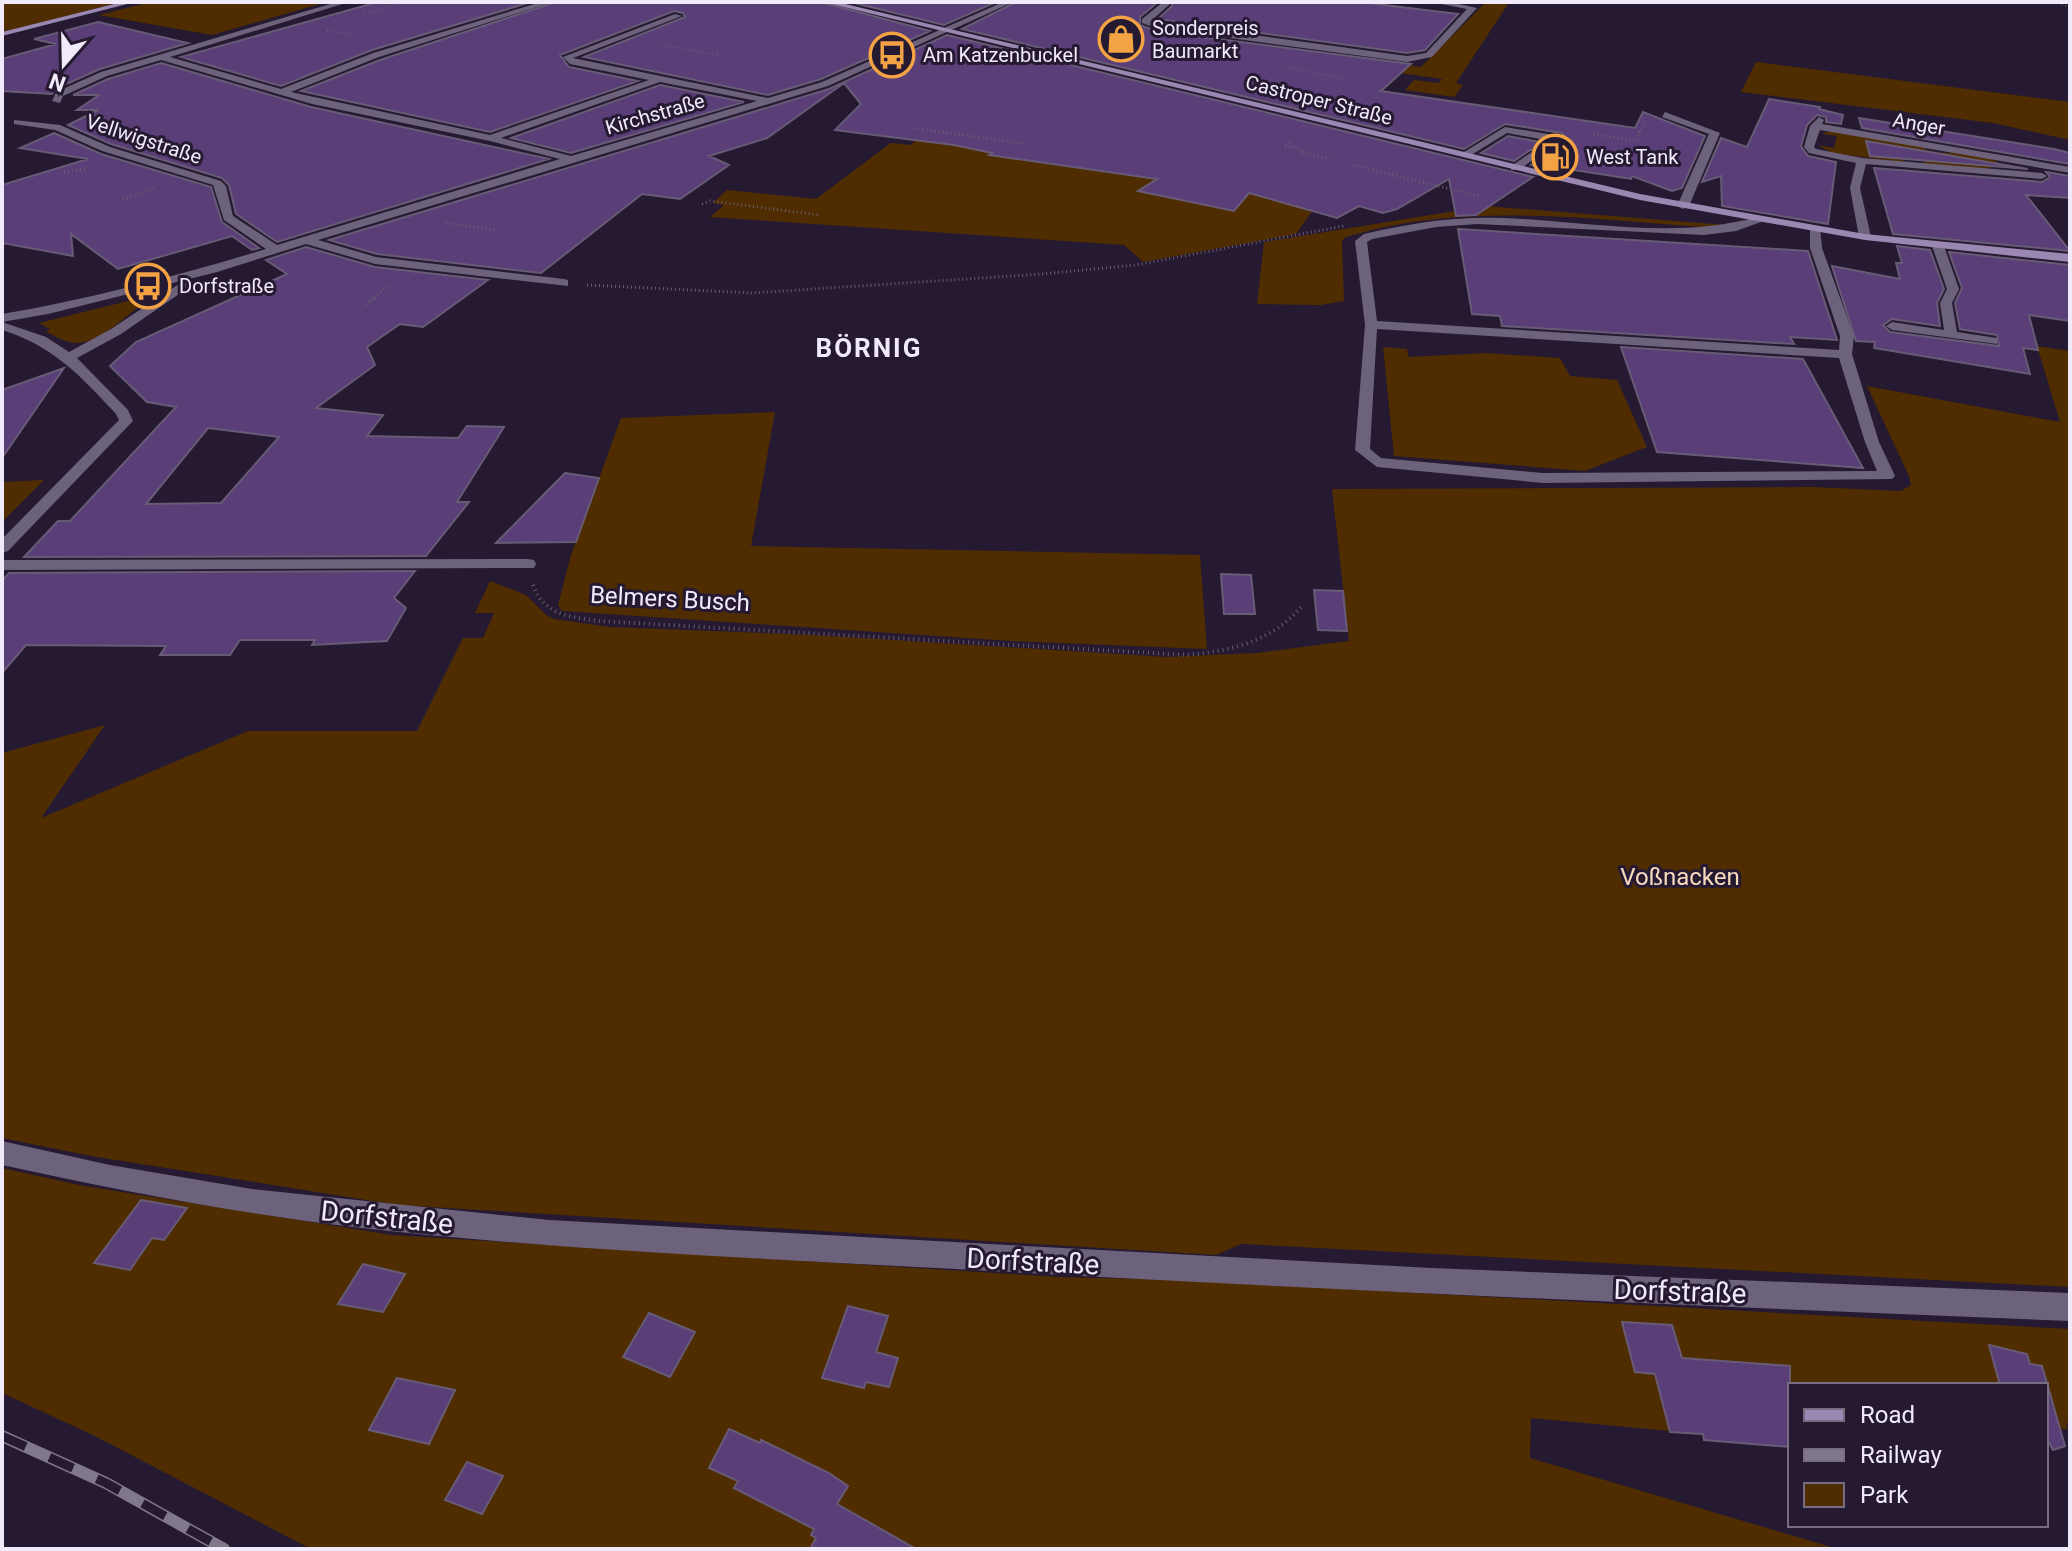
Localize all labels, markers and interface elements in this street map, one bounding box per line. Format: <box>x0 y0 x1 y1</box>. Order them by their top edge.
shop icon: Sonderpreis Baumarkt <box>1097 15 1145 63</box>
place label: Sonderpreis Baumarkt <box>1152 16 1259 63</box>
north arrow <box>24 24 104 104</box>
bus stop icon: Am Katzenbuckel <box>868 31 916 79</box>
place label: Am Katzenbuckel <box>923 43 1078 67</box>
text: N <box>46 68 69 97</box>
street label: Castroper Straße <box>1243 70 1395 130</box>
street label: Kirchstraße <box>603 88 707 140</box>
street label: Anger <box>1891 108 1947 140</box>
street label: Vellwigstraße <box>83 109 205 169</box>
fuel station icon: West Tank <box>1531 133 1579 181</box>
place label: West Tank <box>1586 145 1679 169</box>
bus stop icon: Dorfstraße <box>124 262 172 310</box>
place label: Dorfstraße <box>179 274 274 298</box>
district label: BÖRNIG <box>816 333 922 363</box>
street label: Belmers Busch <box>589 581 751 617</box>
park label: Voßnacken <box>1620 863 1740 891</box>
street label: Dorfstraße <box>319 1194 455 1241</box>
street label: Dorfstraße <box>966 1242 1100 1281</box>
street label: Dorfstraße <box>1613 1273 1747 1310</box>
legend <box>1788 1383 2048 1527</box>
text: Road <box>1860 1401 1915 1429</box>
text: Railway <box>1860 1441 1942 1469</box>
text: Park <box>1860 1481 1909 1509</box>

